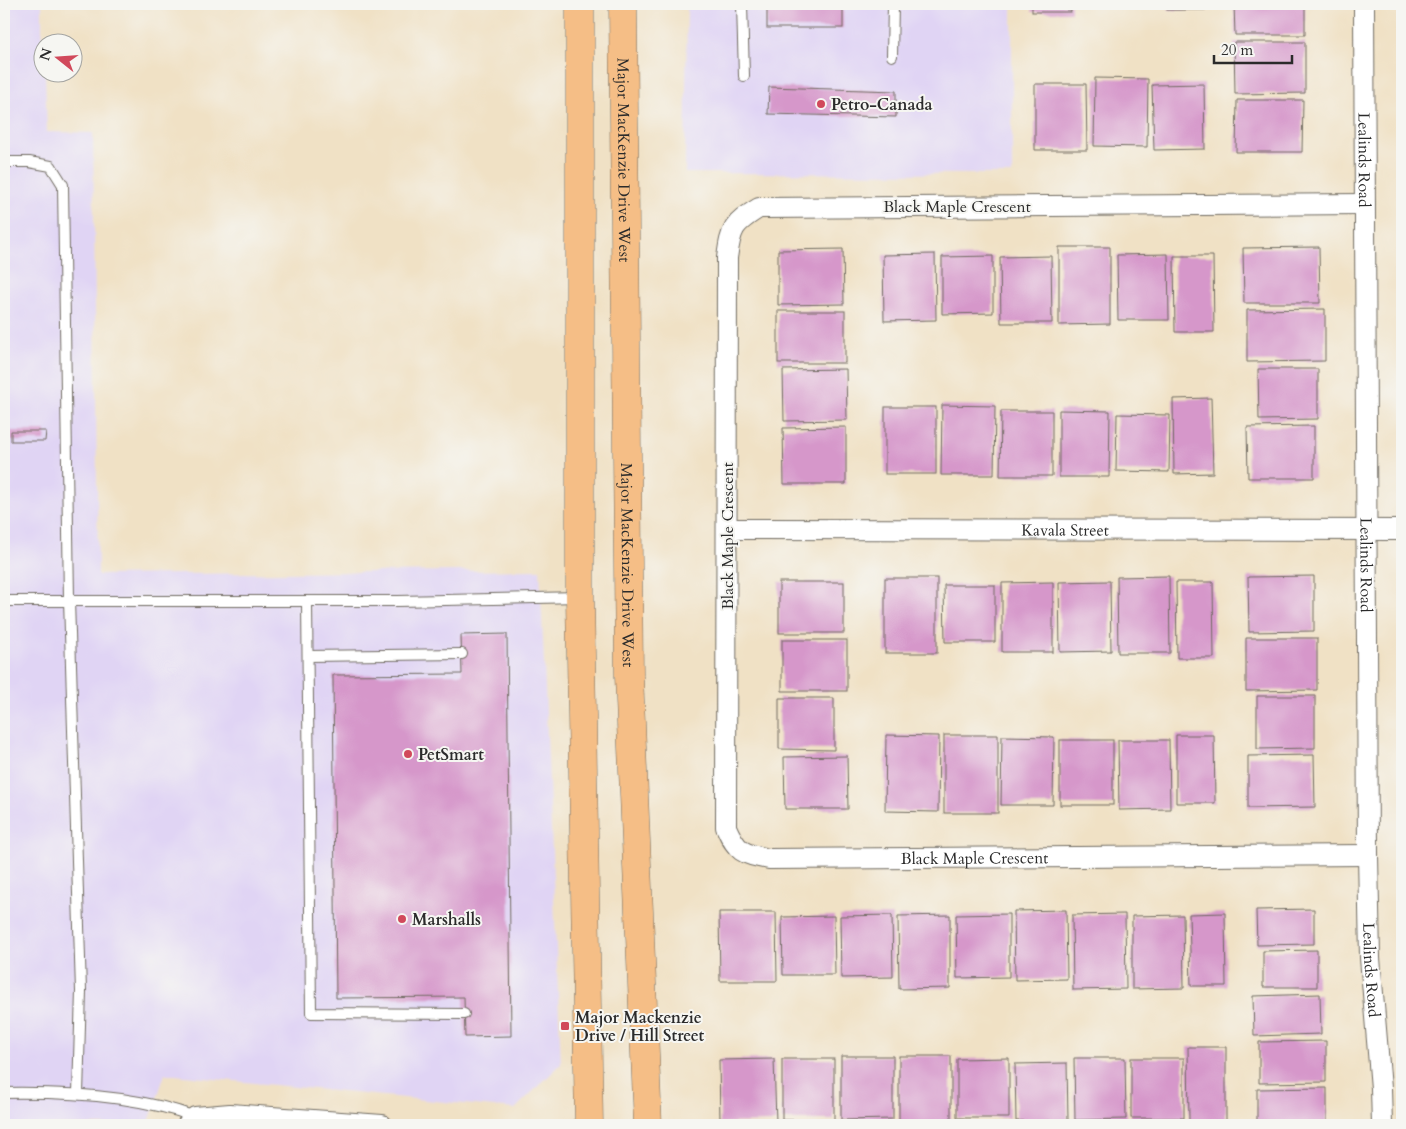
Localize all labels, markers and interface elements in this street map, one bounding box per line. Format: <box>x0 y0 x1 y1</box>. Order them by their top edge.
north arrow <box>32 32 82 82</box>
scale bar <box>1214 32 1291 64</box>
text: 20 m <box>1221 40 1253 60</box>
text: N <box>35 46 57 63</box>
street label: Major MacKenzie Drive West <box>611 58 635 262</box>
place label: Petro-Canada <box>831 94 933 116</box>
marker: Petro-Canada <box>815 98 827 110</box>
street label: Lealinds Road <box>1353 112 1375 208</box>
street label: Black Maple Crescent <box>883 196 1031 218</box>
street label: Black Maple Crescent <box>717 462 739 610</box>
street label: Major MacKenzie Drive West <box>615 463 639 667</box>
street label: Lealinds Road <box>1354 517 1377 613</box>
street label: Kavala Street <box>1021 519 1109 542</box>
place label: PetSmart <box>418 744 484 766</box>
marker: PetSmart <box>402 748 414 760</box>
street label: Black Maple Crescent <box>901 847 1048 870</box>
place label: Marshalls <box>412 909 481 931</box>
marker: Marshalls <box>396 913 408 925</box>
street label: Lealinds Road <box>1357 922 1385 1019</box>
place label: Major Mackenzie Drive / Hill Street <box>575 1007 705 1047</box>
marker: Major Mackenzie Drive / Hill Street <box>559 1020 571 1032</box>

